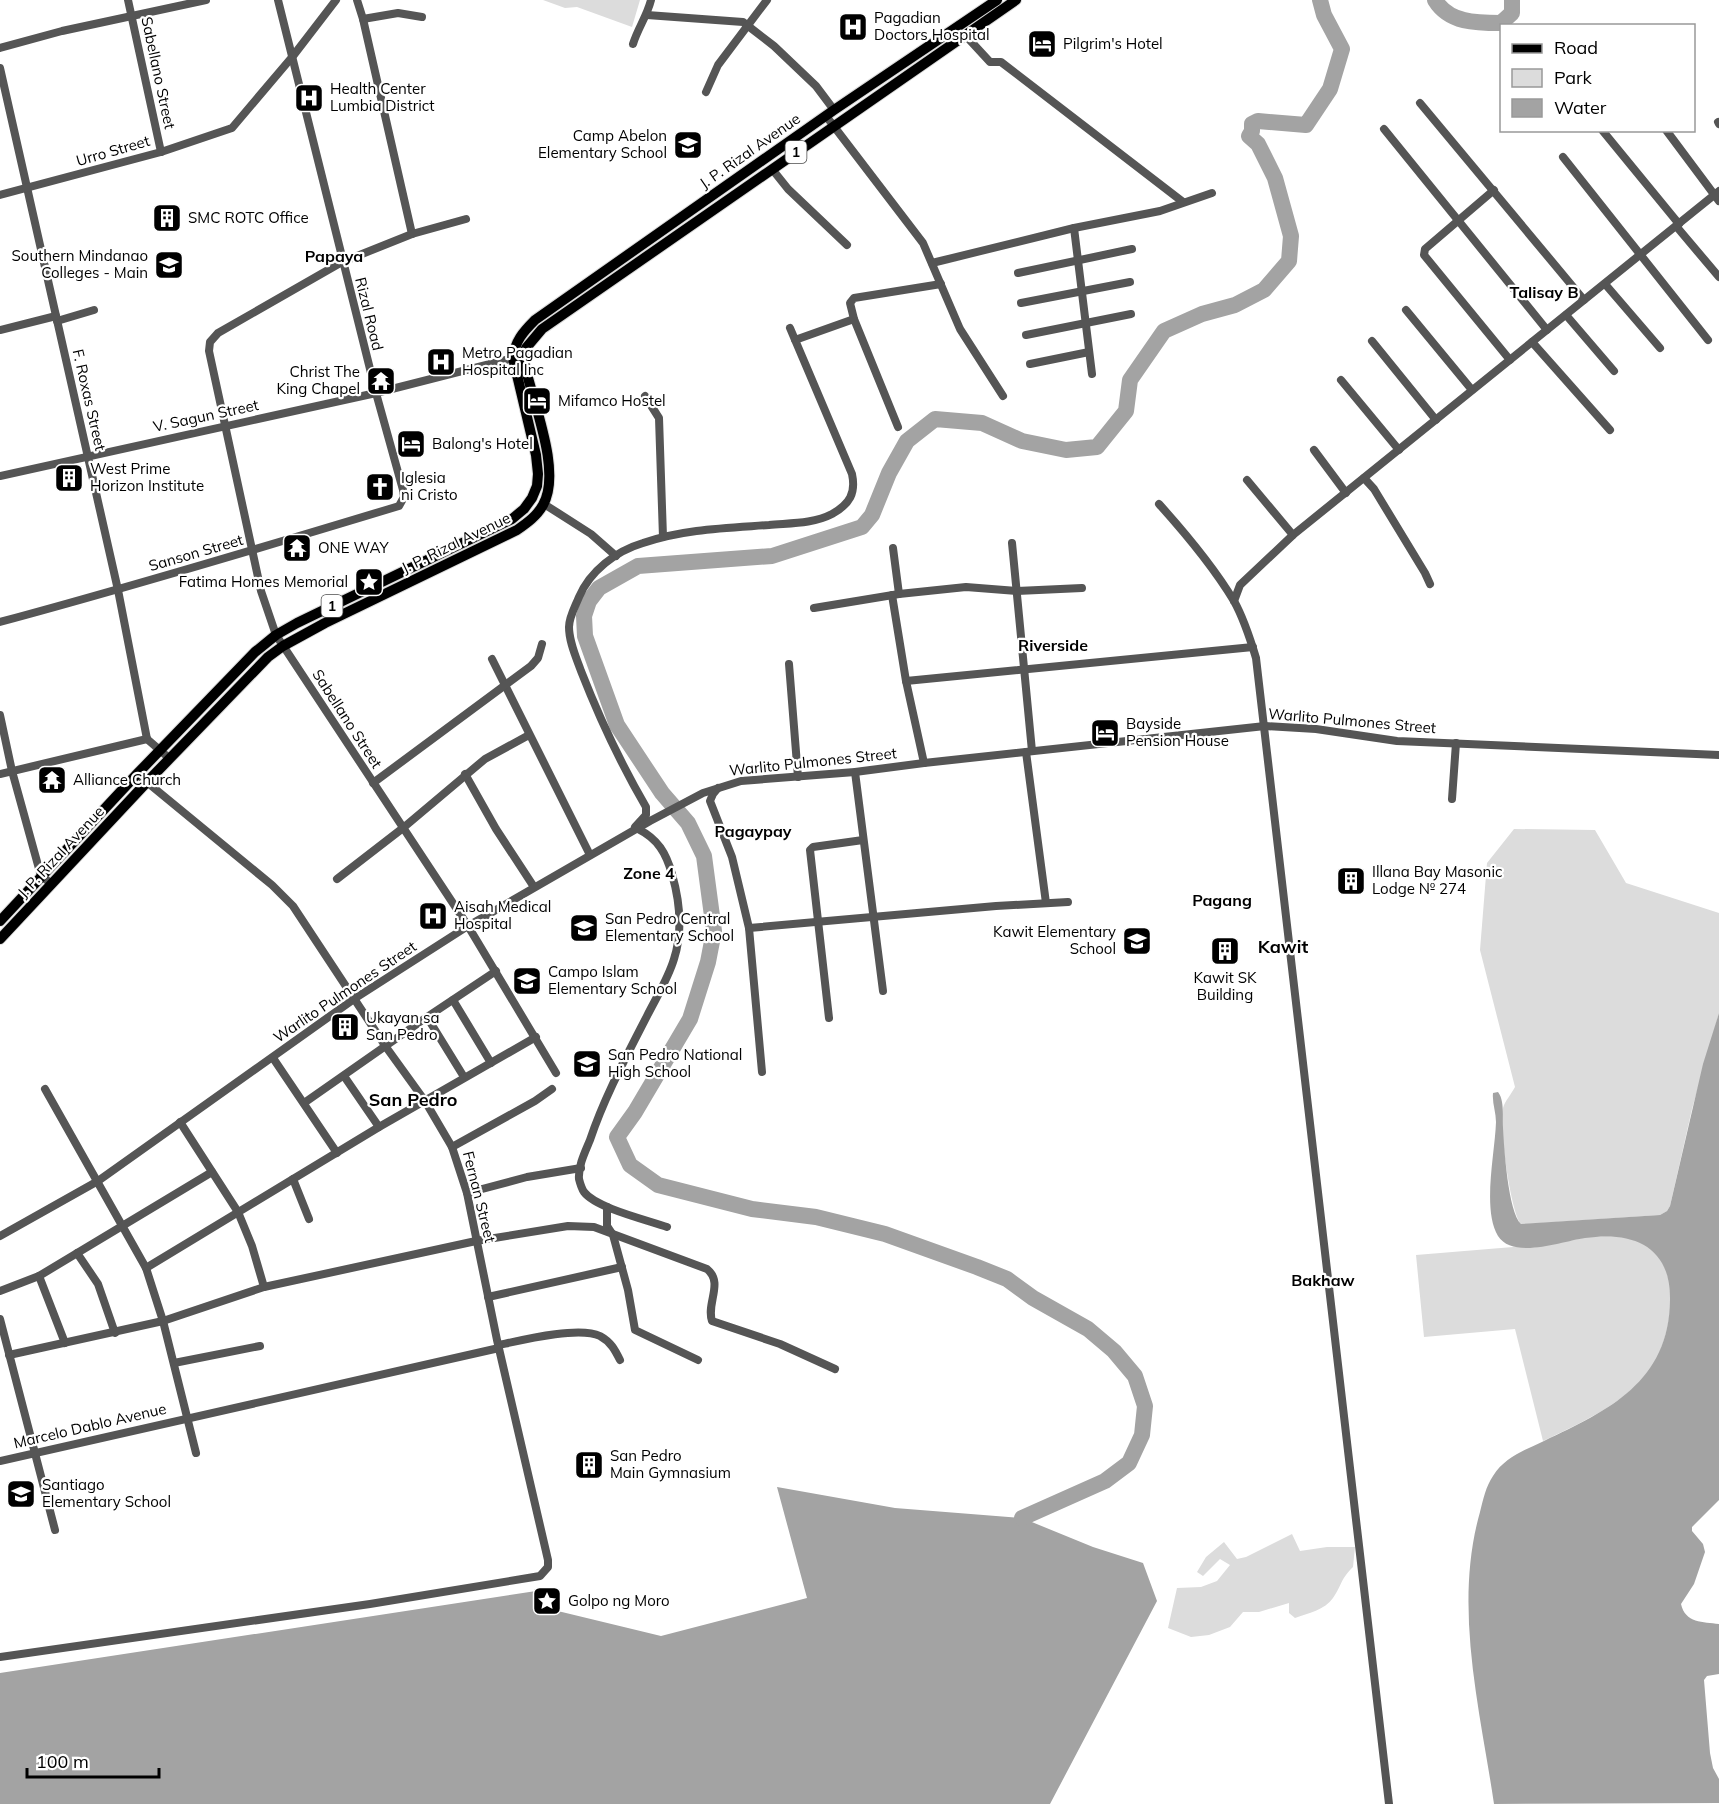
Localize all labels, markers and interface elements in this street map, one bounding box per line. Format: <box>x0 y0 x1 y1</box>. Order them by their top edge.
place label: Pagadian Doctors Hospital <box>874 8 990 44</box>
hospital icon: Pagadian Doctors Hospital <box>837 11 869 43</box>
street label: Sabellano Street <box>137 15 180 131</box>
legend <box>1500 24 1695 132</box>
hotel icon: Pilgrim's Hotel <box>1026 28 1058 60</box>
place label: Pilgrim's Hotel <box>1063 34 1163 53</box>
text: Road <box>1554 36 1598 59</box>
text: Park <box>1554 66 1593 89</box>
place label: Health Center Lumbia District <box>330 79 434 115</box>
hospital icon: Health Center Lumbia District <box>293 82 325 114</box>
text: Water <box>1554 96 1607 119</box>
street label: J. P. Rizal Avenue <box>696 109 804 192</box>
place label: Camp Abelon Elementary School <box>538 126 667 162</box>
school or university icon: Camp Abelon Elementary School <box>672 129 704 161</box>
street label: Urro Street <box>74 131 152 170</box>
road number: 1 <box>786 141 806 163</box>
building icon: SMC ROTC Office <box>151 202 183 234</box>
place label: SMC ROTC Office <box>188 208 309 227</box>
place label: Southern Mindanao Colleges - Main <box>11 246 148 282</box>
district label: Papaya <box>305 246 363 266</box>
school or university icon: Southern Mindanao Colleges - Main <box>153 249 185 281</box>
street label: Rizal Road <box>351 275 388 353</box>
district label: Talisay B <box>1510 282 1578 302</box>
place label: Metro Pagadian Hospital Inc <box>462 343 573 379</box>
hospital icon: Metro Pagadian Hospital Inc <box>425 346 457 378</box>
street label: F. Roxas Street <box>69 347 110 453</box>
place label: Christ The King Chapel <box>276 362 360 398</box>
temple icon: Christ The King Chapel <box>365 365 397 397</box>
hotel icon: Mifamco Hostel <box>521 385 553 417</box>
place label: Mifamco Hostel <box>558 391 666 410</box>
street label: V. Sagun Street <box>151 395 260 436</box>
hotel icon: Balong's Hotel <box>395 428 427 460</box>
place label: Balong's Hotel <box>432 434 533 453</box>
place label: West Prime Horizon Institute <box>90 459 204 495</box>
building icon: West Prime Horizon Institute <box>53 462 85 494</box>
place label: Iglesia ni Cristo <box>401 468 458 504</box>
church icon: Iglesia ni Cristo <box>364 471 396 503</box>
street label: J. P. Rizal Avenue <box>398 508 513 577</box>
street label: Sanson Street <box>146 530 245 575</box>
temple icon: ONE WAY <box>281 532 313 564</box>
place label: ONE WAY <box>318 538 389 557</box>
place icon: Fatima Homes Memorial <box>353 566 385 598</box>
place label: Fatima Homes Memorial <box>179 572 348 591</box>
road number: 1 <box>322 595 342 617</box>
district label: Riverside <box>1018 635 1088 655</box>
street label: Sabellano Street <box>308 666 387 772</box>
street label: Warlito Pulmones Street <box>1267 704 1437 737</box>
place label: Bayside Pension House <box>1126 714 1229 750</box>
hotel icon: Bayside Pension House <box>1089 717 1121 749</box>
street label: Warlito Pulmones Street <box>728 743 898 780</box>
temple icon: Alliance Church <box>36 764 68 796</box>
place label: Alliance Church <box>73 770 181 789</box>
street label: J. P. Rizal Avenue <box>13 802 108 902</box>
district label: Pagaypay <box>714 821 792 841</box>
place label: Illana Bay Masonic Lodge № 274 <box>1372 862 1502 898</box>
district label: Zone 4 <box>623 863 675 883</box>
building icon: Illana Bay Masonic Lodge № 274 <box>1335 865 1367 897</box>
district label: Pagang <box>1192 890 1252 910</box>
place label: Aisah Medical Hospital <box>454 897 551 933</box>
hospital icon: Aisah Medical Hospital <box>417 900 449 932</box>
place label: San Pedro Central Elementary School <box>605 909 734 945</box>
school or university icon: San Pedro Central Elementary School <box>568 912 600 944</box>
place label: Kawit Elementary School <box>993 922 1116 958</box>
school or university icon: Kawit Elementary School <box>1121 925 1153 957</box>
building icon: Kawit SK Building <box>1209 935 1241 967</box>
district label: Kawit <box>1258 935 1308 958</box>
street label: Warlito Pulmones Street <box>270 937 420 1047</box>
place label: Campo Islam Elementary School <box>548 962 677 998</box>
school or university icon: Campo Islam Elementary School <box>511 965 543 997</box>
place label: Kawit SK Building <box>1193 968 1257 1004</box>
place label: Ukayan sa San Pedro <box>366 1008 440 1044</box>
building icon: Ukayan sa San Pedro <box>329 1011 361 1043</box>
place label: San Pedro National High School <box>608 1045 742 1081</box>
school or university icon: San Pedro National High School <box>571 1048 603 1080</box>
district label: San Pedro <box>369 1088 457 1111</box>
street label: Fernan Street <box>459 1149 500 1245</box>
district label: Bakhaw <box>1291 1270 1355 1290</box>
street label: Marcelo Dablo Avenue <box>12 1399 168 1452</box>
place label: San Pedro Main Gymnasium <box>610 1446 731 1482</box>
building icon: San Pedro Main Gymnasium <box>573 1449 605 1481</box>
place label: Santiago Elementary School <box>42 1475 171 1511</box>
school or university icon: Santiago Elementary School <box>5 1478 37 1510</box>
place icon: Golpo ng Moro <box>531 1585 563 1617</box>
place label: Golpo ng Moro <box>568 1591 670 1610</box>
scale bar <box>27 1741 159 1779</box>
text: 100 m <box>36 1750 89 1773</box>

